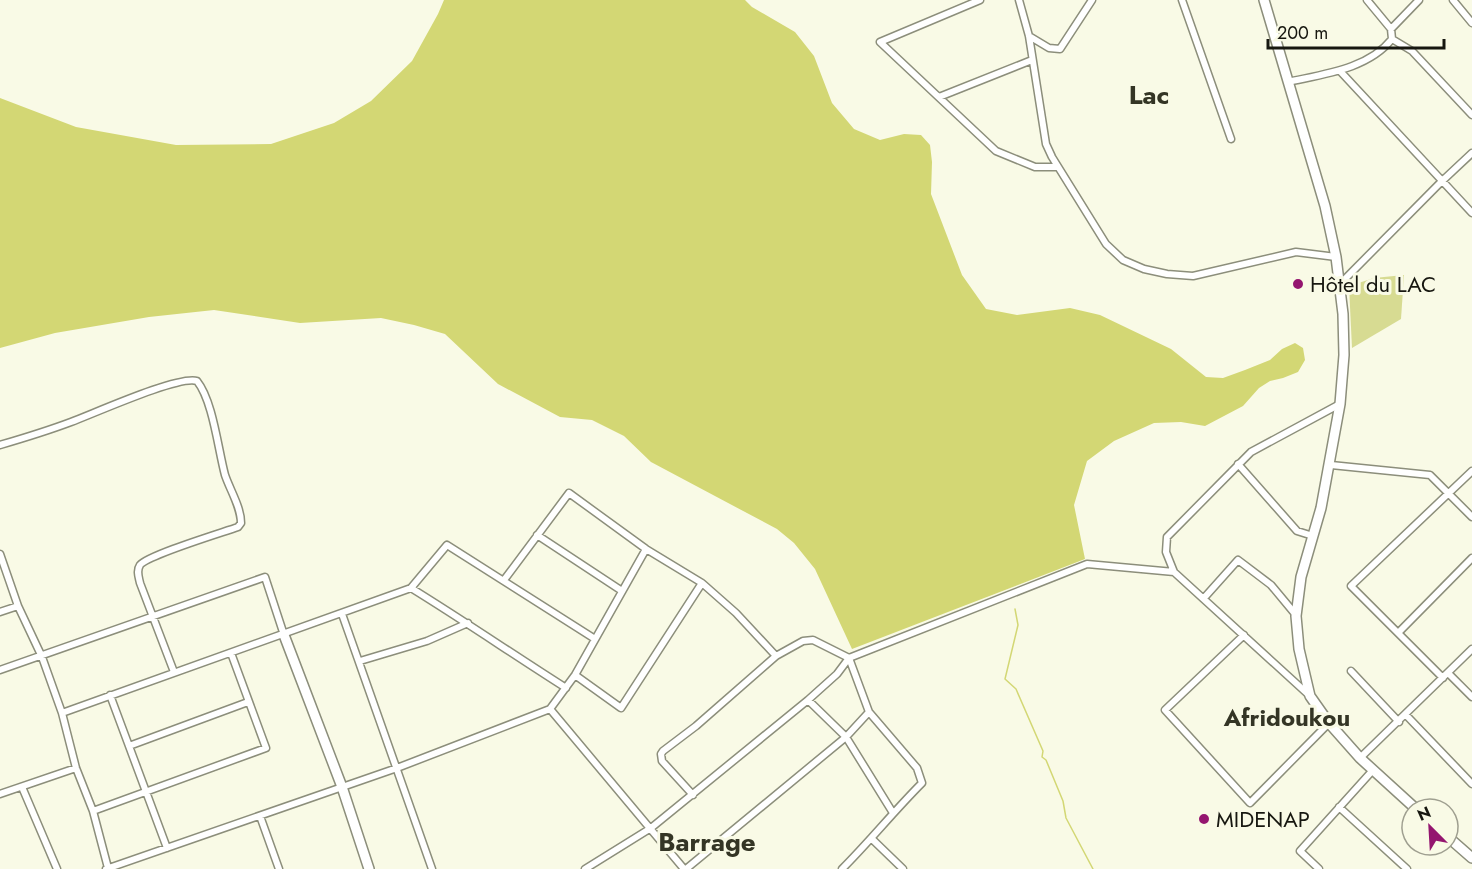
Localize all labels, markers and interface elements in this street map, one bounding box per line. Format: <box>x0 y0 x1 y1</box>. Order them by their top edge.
scale bar <box>1268 12 1444 50</box>
text: 200 m <box>1277 20 1328 46</box>
district label: Lac <box>1129 76 1169 114</box>
place label: Hôtel du LAC <box>1310 268 1436 300</box>
marker: Hôtel du LAC <box>1291 277 1305 291</box>
district label: Afridoukou <box>1223 700 1350 735</box>
north arrow <box>1400 797 1460 857</box>
text: N <box>1414 801 1435 827</box>
place label: MIDENAP <box>1216 803 1310 835</box>
marker: MIDENAP <box>1197 812 1211 826</box>
district label: Barrage <box>658 823 756 861</box>

